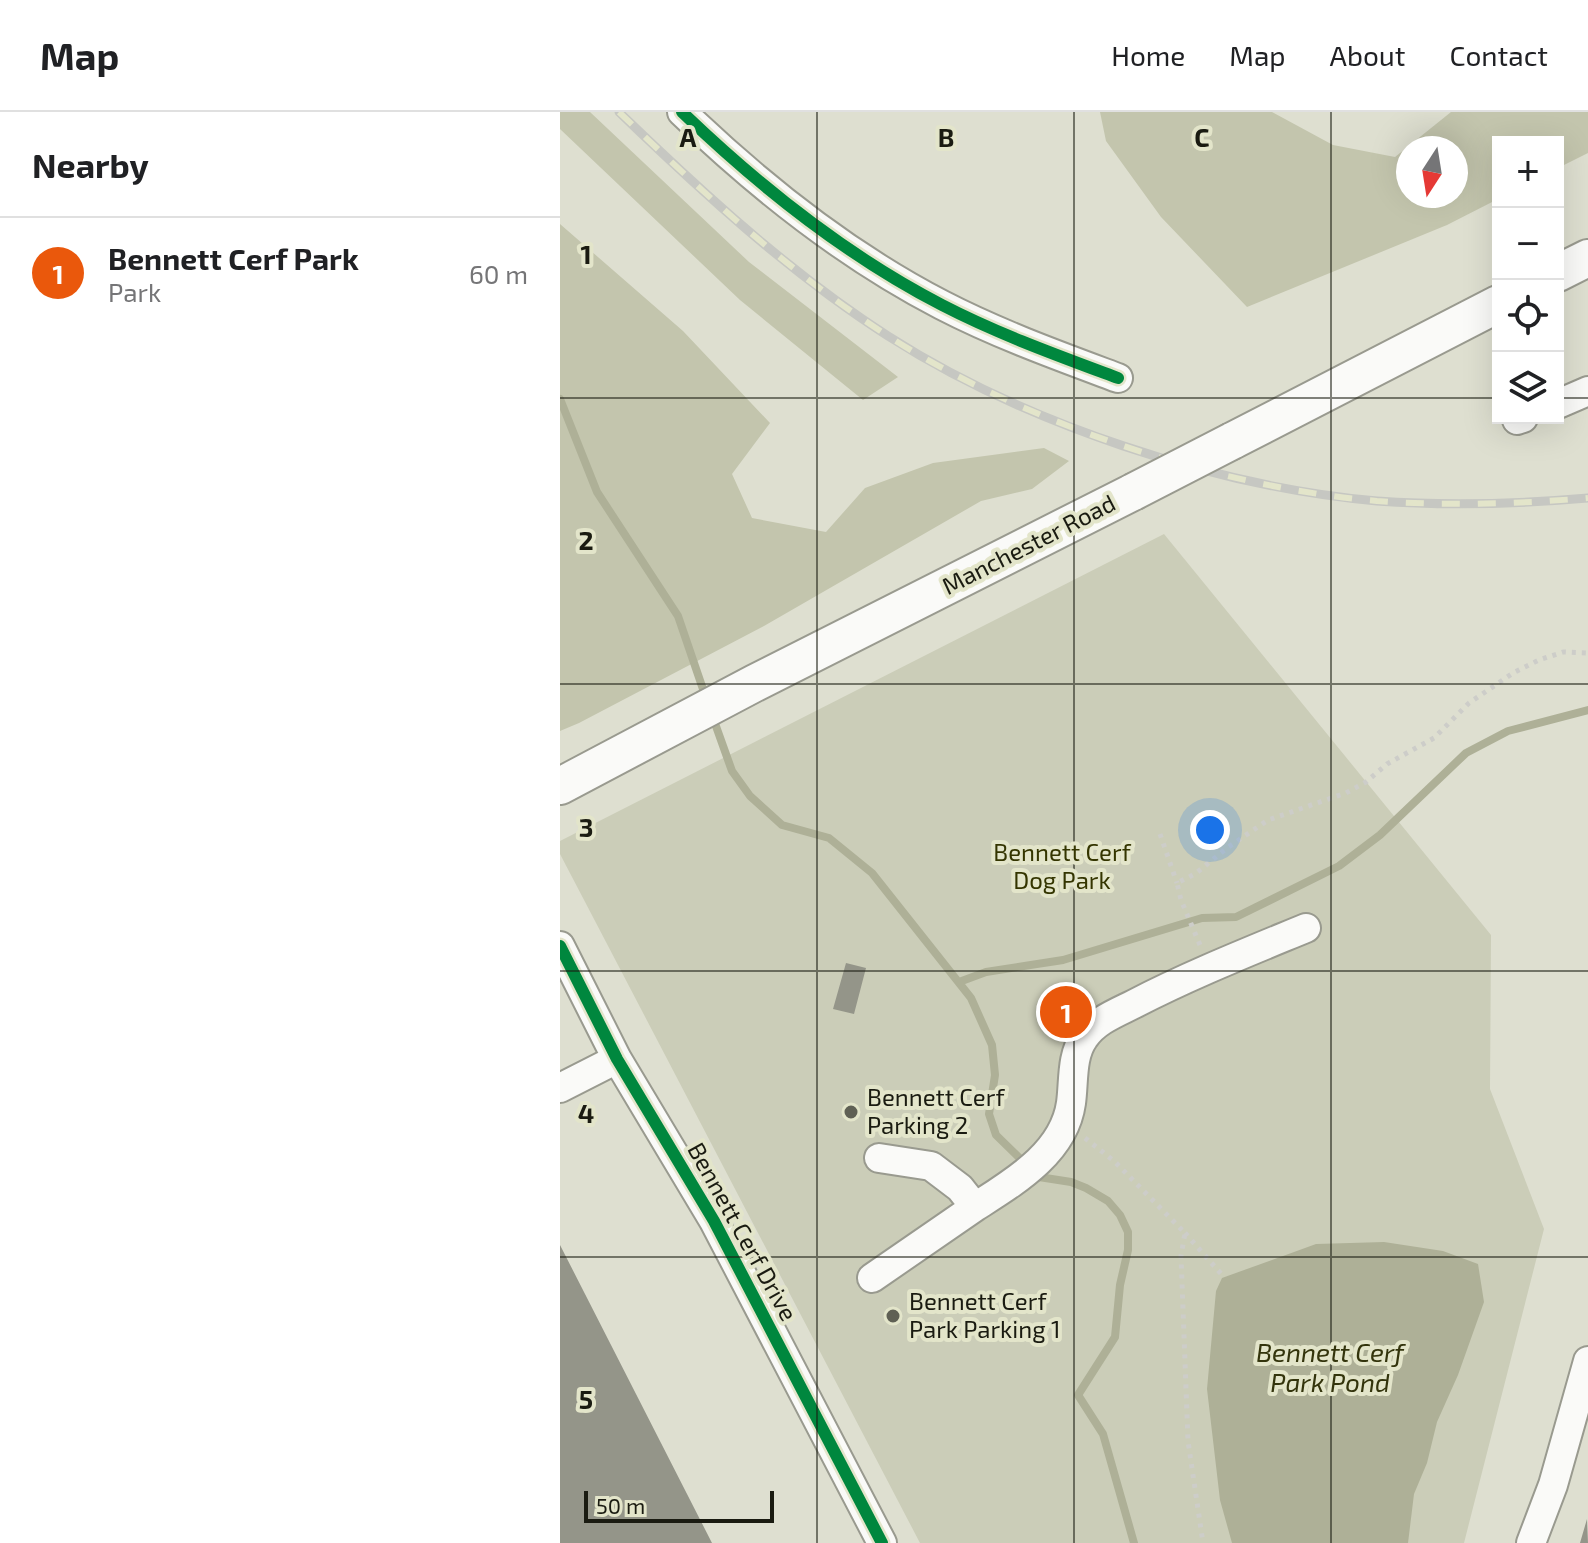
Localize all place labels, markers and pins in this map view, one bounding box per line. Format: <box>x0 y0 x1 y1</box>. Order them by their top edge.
pin: 1 <box>1040 982 1092 1042</box>
place label: Bennett Cerf Parking 2 <box>867 1082 1005 1139</box>
marker: Bennett Cerf Parking 2 <box>842 1103 860 1121</box>
place label: Bennett Cerf Park Parking 1 <box>909 1286 1060 1343</box>
marker: Bennett Cerf Park Parking 1 <box>884 1307 902 1325</box>

